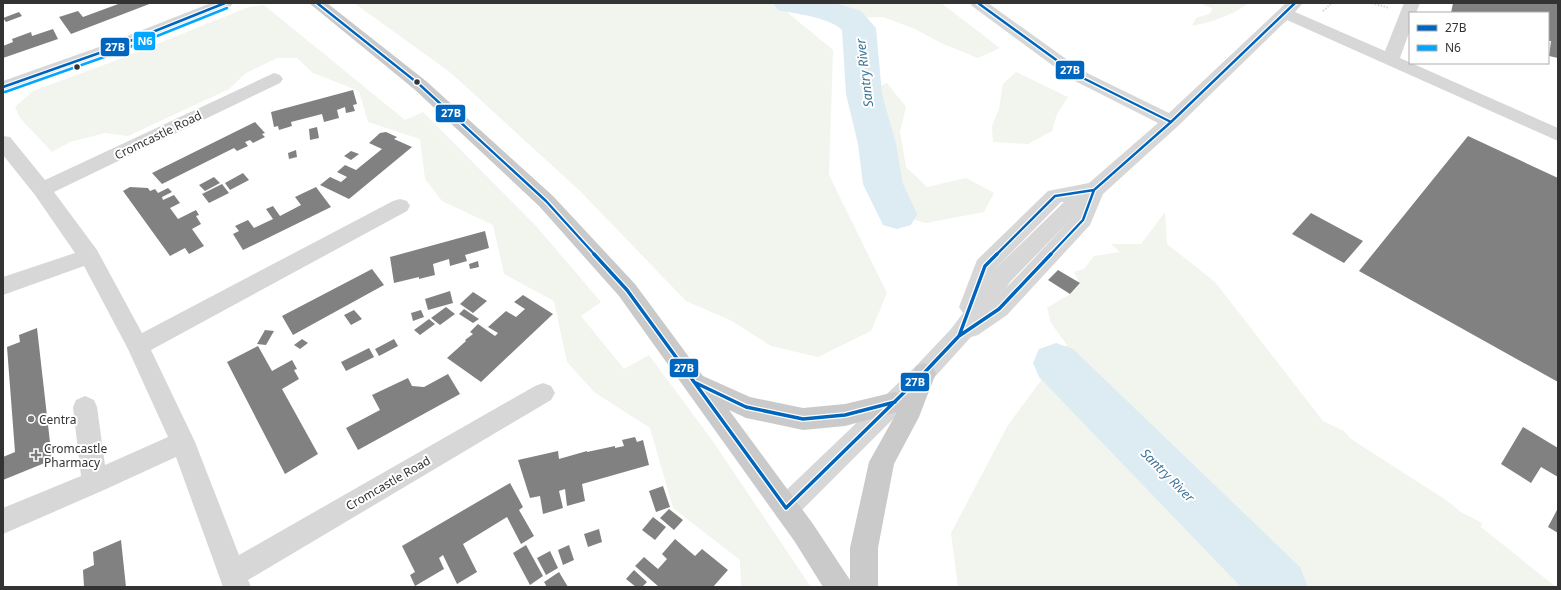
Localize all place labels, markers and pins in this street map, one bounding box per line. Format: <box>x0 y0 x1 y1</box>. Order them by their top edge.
unlabelled marker <box>72 62 82 72</box>
unlabelled marker <box>412 77 422 87</box>
place label: Centra <box>39 411 77 428</box>
marker: Centra <box>26 414 36 424</box>
place label: Cromcastle Pharmacy <box>44 440 107 471</box>
marker: Cromcastle Pharmacy <box>31 450 41 460</box>

